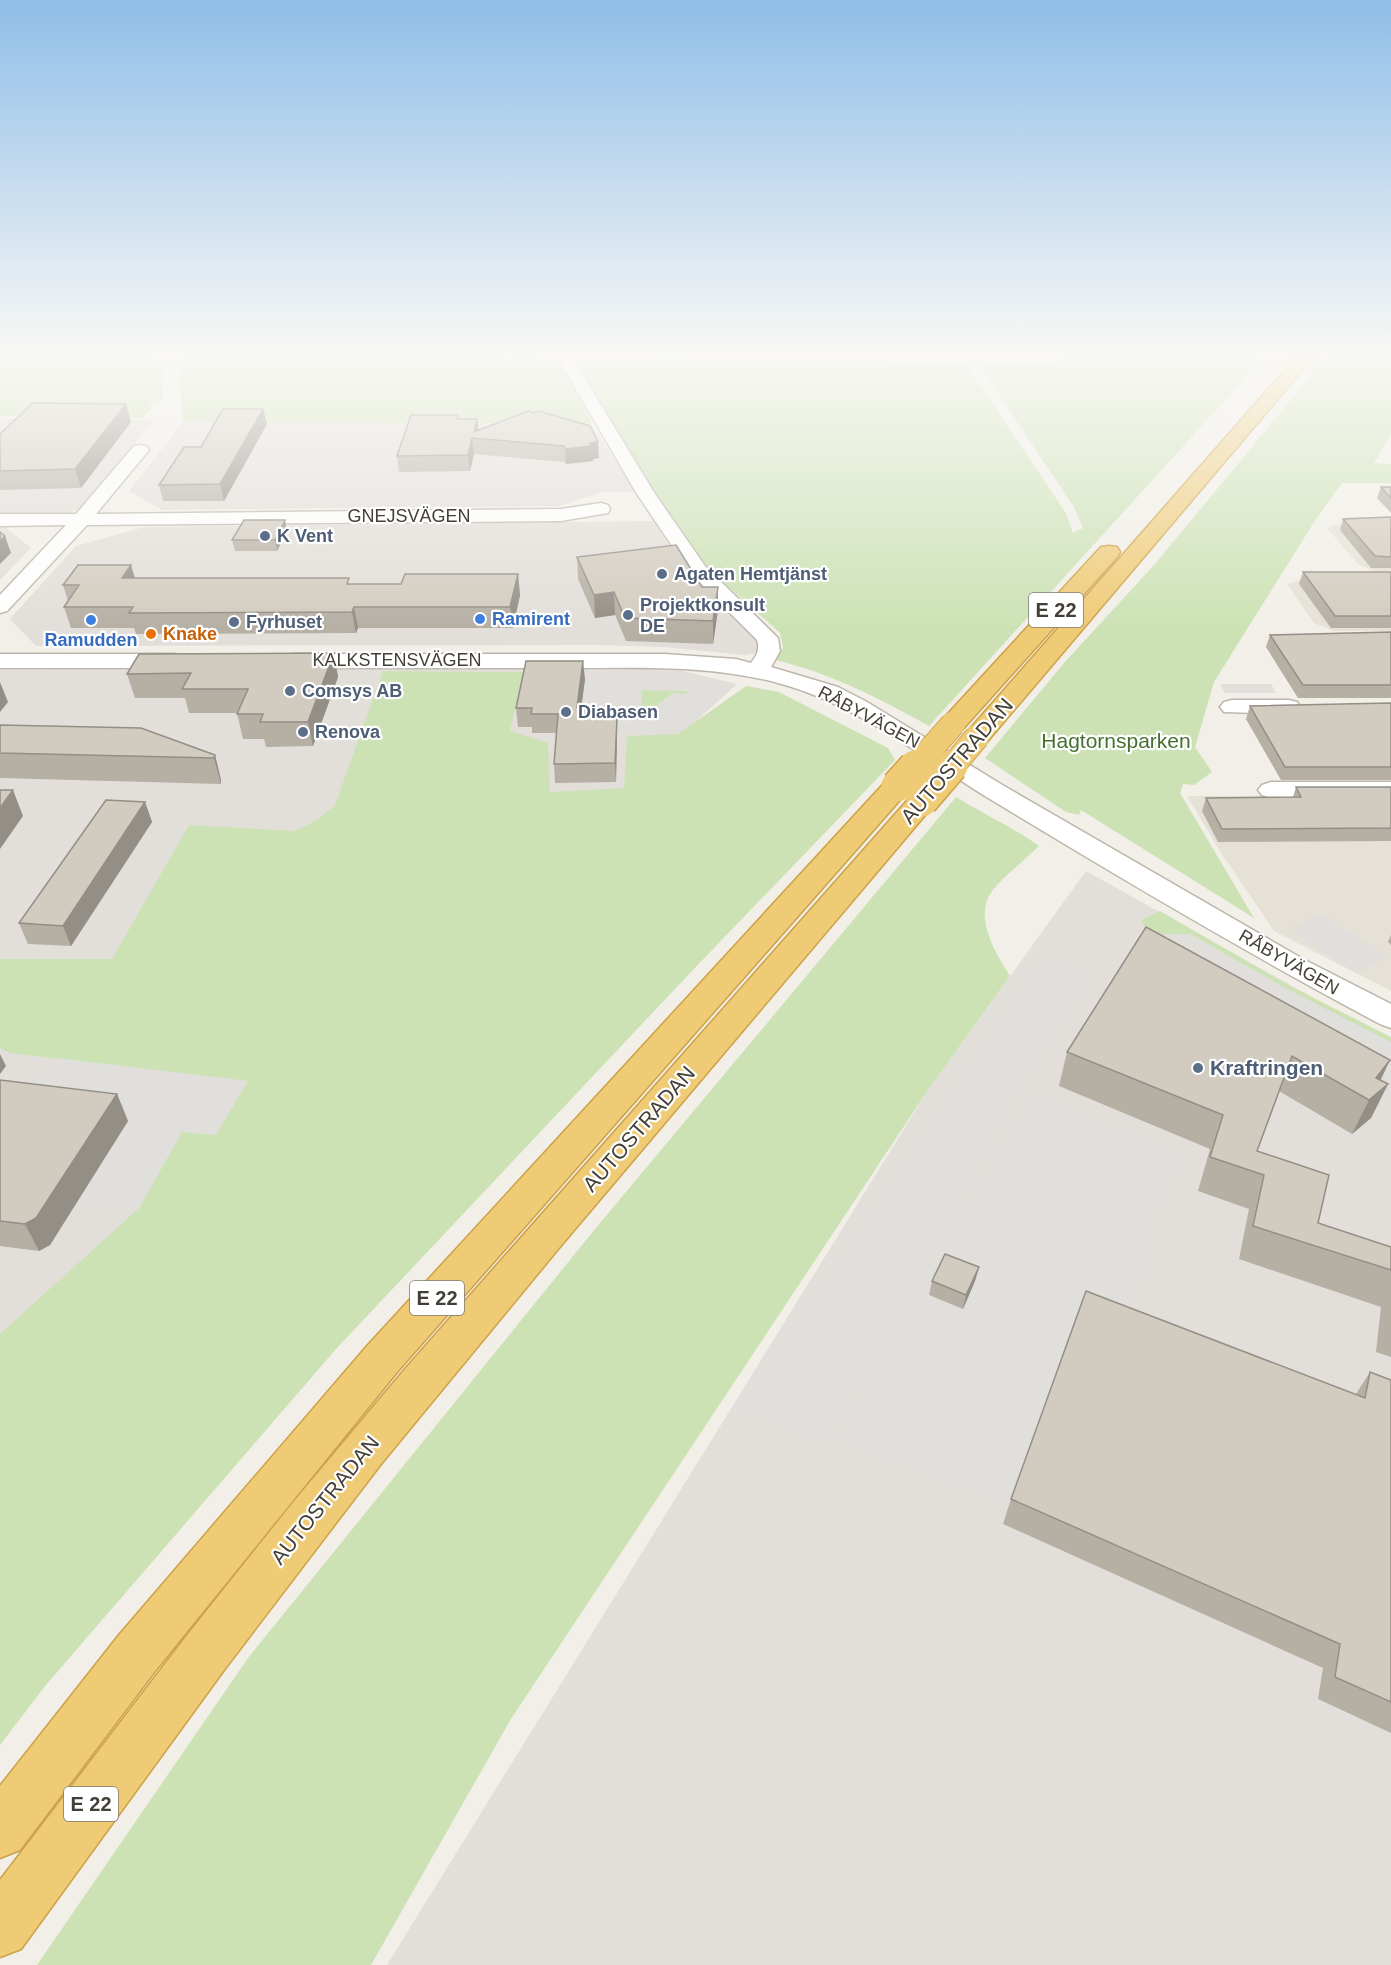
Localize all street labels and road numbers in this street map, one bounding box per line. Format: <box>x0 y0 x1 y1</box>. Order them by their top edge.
street label: GNEJSVÄGEN <box>347 506 471 526</box>
road number: E 22 <box>1029 593 1083 627</box>
street label: KALKSTENSVÄGEN <box>312 650 482 670</box>
street label: RÅBYVÄGEN <box>815 682 923 752</box>
street label: AUTOSTRADAN <box>896 693 1017 828</box>
street label: RÅBYVÄGEN <box>1235 925 1343 999</box>
street label: AUTOSTRADAN <box>578 1061 699 1196</box>
road number: E 22 <box>410 1281 464 1315</box>
street label: AUTOSTRADAN <box>266 1431 383 1568</box>
road number: E 22 <box>64 1787 118 1821</box>

